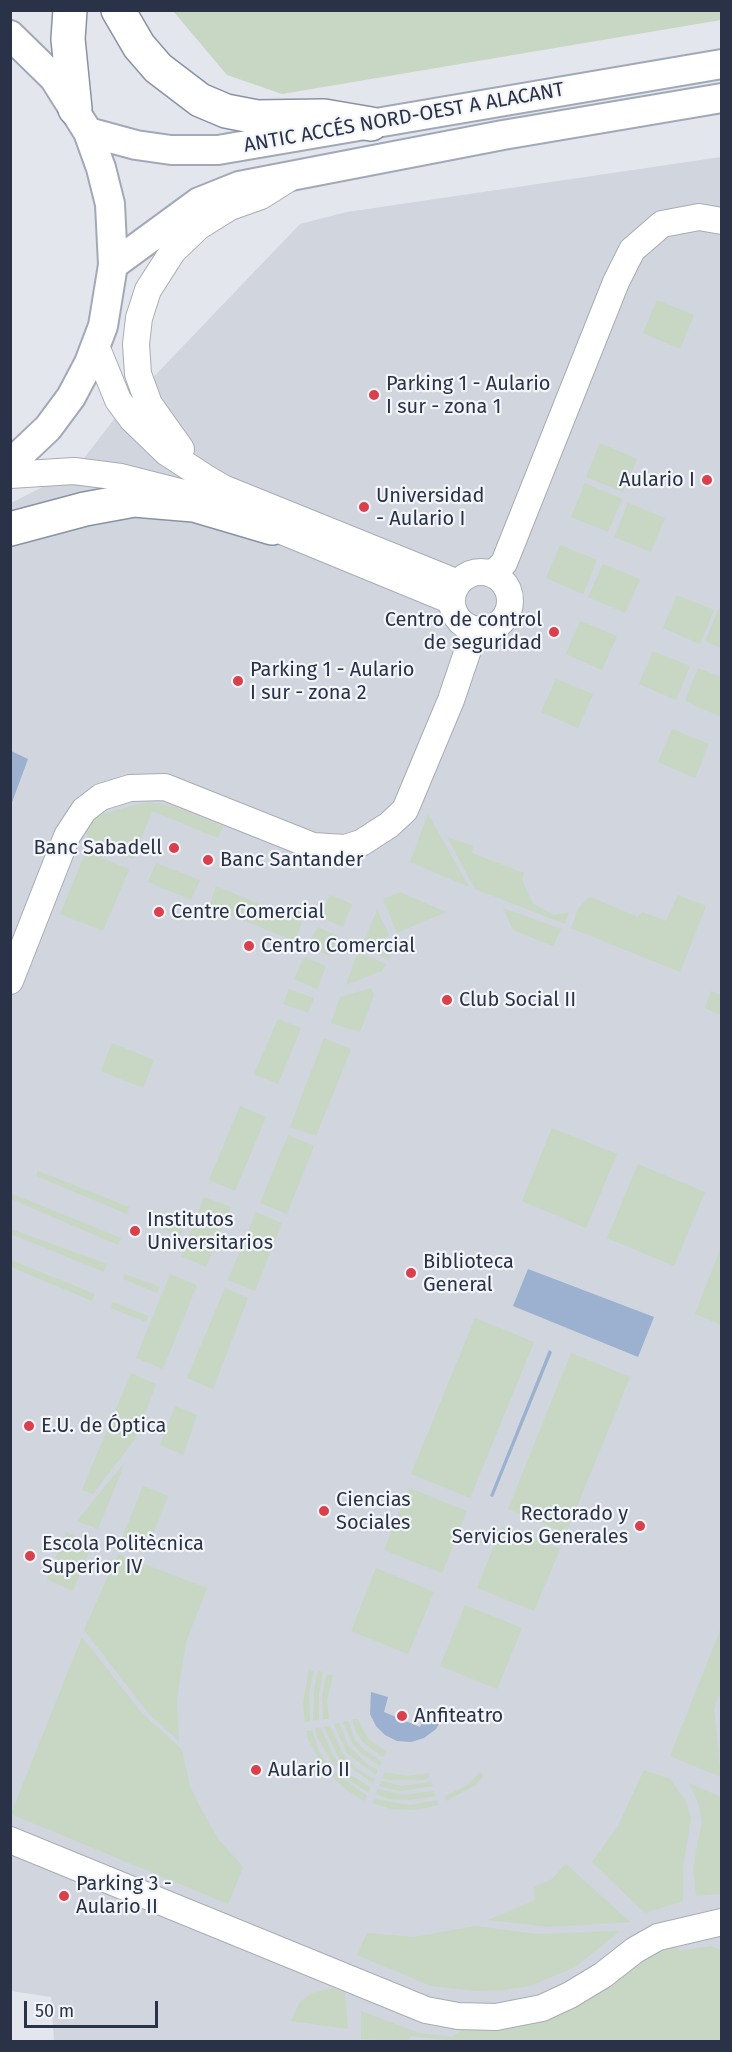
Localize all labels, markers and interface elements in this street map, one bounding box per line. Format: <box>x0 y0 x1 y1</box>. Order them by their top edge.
street label: ANTIC ACCÉS NORD-OEST A ALACANT <box>242 78 566 158</box>
place label: Parking 1 - Aulario I sur - zona 1 <box>386 372 551 419</box>
marker: Parking 1 - Aulario I sur - zona 1 <box>367 388 381 402</box>
place label: Aulario I <box>619 468 695 492</box>
marker: Aulario I <box>700 473 714 487</box>
place label: Universidad - Aulario I <box>376 484 484 531</box>
marker: Universidad - Aulario I <box>357 500 371 514</box>
place label: Centro de control de seguridad <box>385 608 542 655</box>
marker: Centro de control de seguridad <box>547 625 561 639</box>
place label: Parking 1 - Aulario I sur - zona 2 <box>250 658 415 705</box>
marker: Parking 1 - Aulario I sur - zona 2 <box>231 674 245 688</box>
place label: Banc Sabadell <box>33 836 162 860</box>
marker: Banc Sabadell <box>167 841 181 855</box>
place label: Banc Santander <box>220 848 363 872</box>
marker: Banc Santander <box>201 853 215 867</box>
place label: Centre Comercial <box>171 900 324 924</box>
marker: Centre Comercial <box>152 905 166 919</box>
place label: Centro Comercial <box>261 934 415 958</box>
marker: Centro Comercial <box>242 939 256 953</box>
place label: Club Social II <box>459 988 576 1012</box>
marker: Club Social II <box>440 993 454 1007</box>
place label: Institutos Universitarios <box>147 1208 273 1255</box>
marker: Institutos Universitarios <box>128 1224 142 1238</box>
place label: Biblioteca General <box>423 1250 514 1297</box>
marker: Biblioteca General <box>404 1266 418 1280</box>
place label: E.U. de Óptica <box>41 1414 166 1438</box>
marker: E.U. de Óptica <box>22 1419 36 1433</box>
place label: Ciencias Sociales <box>336 1488 411 1535</box>
place label: Rectorado y Servicios Generales <box>452 1502 628 1549</box>
marker: Ciencias Sociales <box>317 1504 331 1518</box>
marker: Rectorado y Servicios Generales <box>633 1519 647 1533</box>
place label: Escola Politècnica Superior IV <box>42 1532 204 1579</box>
marker: Escola Politècnica Superior IV <box>23 1549 37 1563</box>
place label: Anfiteatro <box>414 1704 503 1728</box>
marker: Anfiteatro <box>395 1709 409 1723</box>
place label: Aulario II <box>268 1758 350 1782</box>
marker: Aulario II <box>249 1763 263 1777</box>
place label: Parking 3 - Aulario II <box>76 1872 172 1919</box>
marker: Parking 3 - Aulario II <box>57 1889 71 1903</box>
scale bar <box>27 1989 160 2027</box>
text: 50 m <box>35 2000 74 2022</box>

